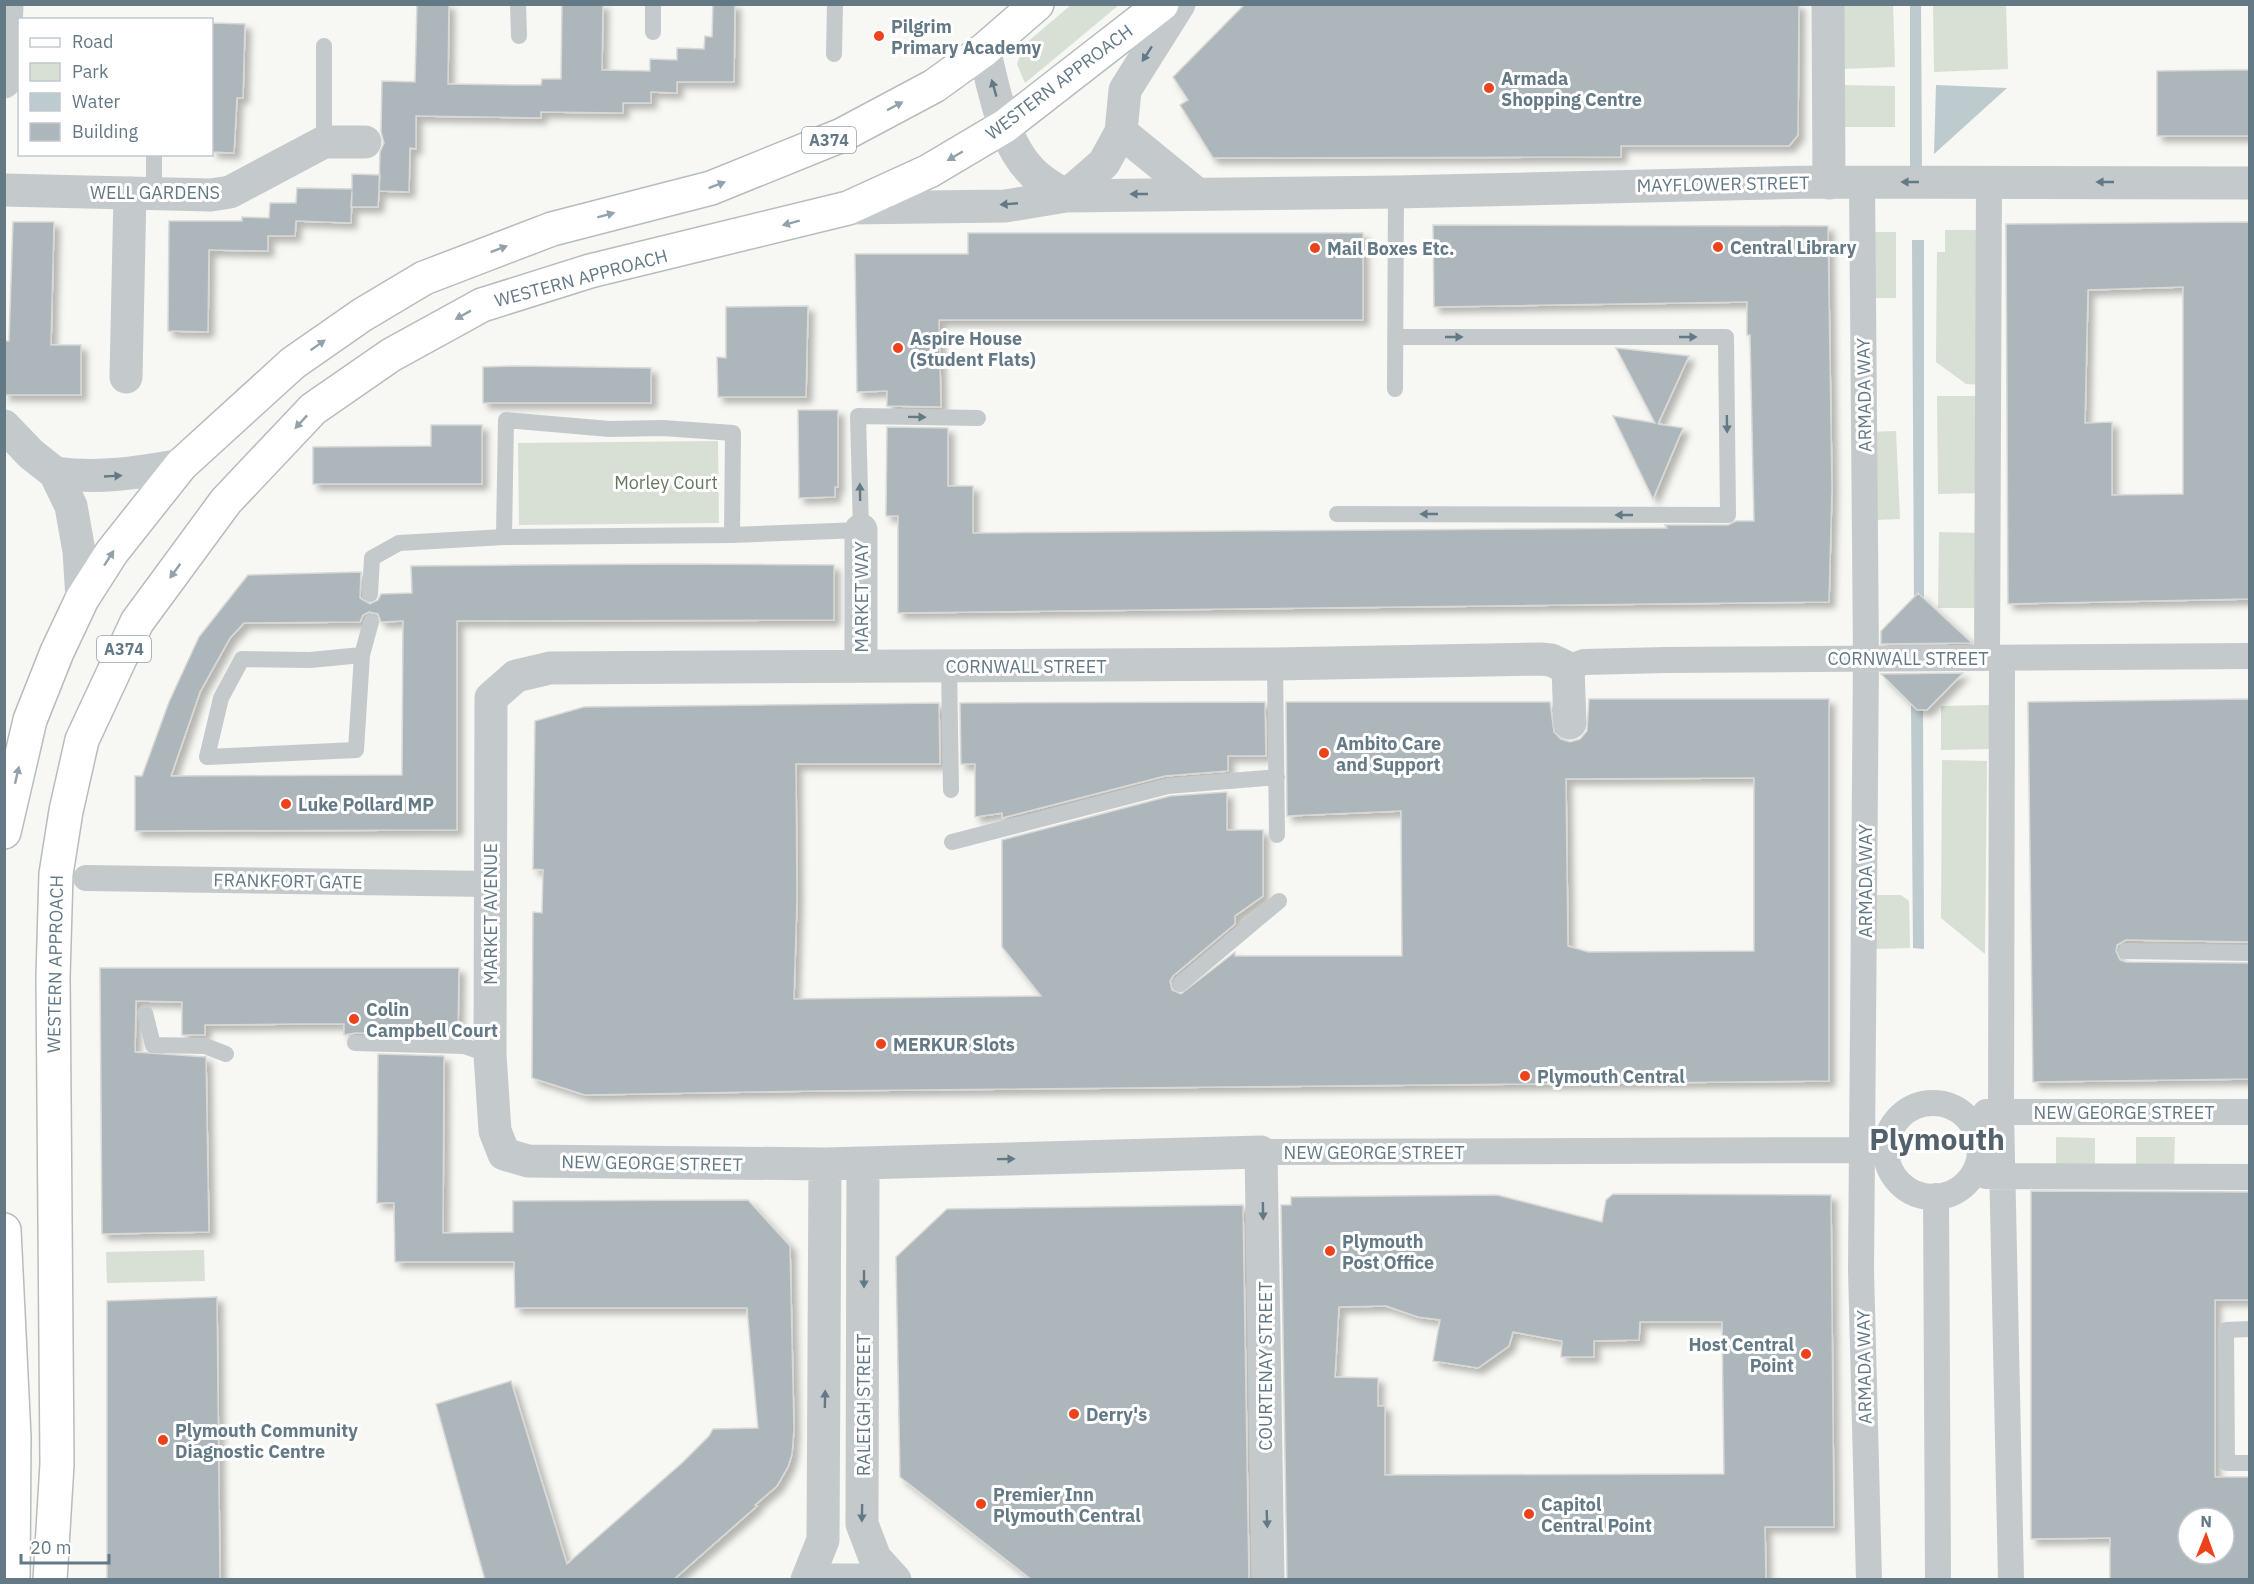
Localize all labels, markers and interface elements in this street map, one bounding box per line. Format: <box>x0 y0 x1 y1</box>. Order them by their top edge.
place label: Pilgrim Primary Academy <box>891 15 1042 59</box>
legend <box>18 18 213 156</box>
street label: WESTERN APPROACH <box>981 19 1137 145</box>
marker: Pilgrim Primary Academy <box>872 29 886 43</box>
text: Road <box>72 30 113 53</box>
one-way arrow <box>1142 46 1153 62</box>
text: Park <box>72 60 109 83</box>
place label: Armada Shopping Centre <box>1501 67 1642 111</box>
one-way arrow <box>989 79 998 97</box>
marker: Armada Shopping Centre <box>1482 81 1496 95</box>
text: Water <box>72 90 121 113</box>
one-way arrow <box>886 102 904 112</box>
text: Building <box>72 120 139 143</box>
road number: A374 <box>802 127 856 153</box>
one-way arrow <box>947 150 963 161</box>
street label: MAYFLOWER STREET <box>1636 171 1810 197</box>
one-way arrow <box>1901 177 1920 187</box>
one-way arrow <box>2096 177 2115 187</box>
one-way arrow <box>708 180 726 189</box>
street label: WELL GARDENS <box>90 181 220 204</box>
one-way arrow <box>1129 189 1148 199</box>
one-way arrow <box>999 200 1018 209</box>
one-way arrow <box>597 209 615 219</box>
one-way arrow <box>782 218 800 228</box>
place label: Central Library <box>1730 236 1857 259</box>
place label: Mail Boxes Etc. <box>1327 237 1455 260</box>
marker: Central Library <box>1711 240 1725 254</box>
marker: Mail Boxes Etc. <box>1308 241 1322 255</box>
one-way arrow <box>490 244 508 254</box>
street label: WESTERN APPROACH <box>492 244 670 312</box>
one-way arrow <box>454 310 471 320</box>
place label: Aspire House (Student Flats) <box>910 327 1036 371</box>
one-way arrow <box>1444 332 1463 342</box>
one-way arrow <box>1678 332 1697 342</box>
street label: ARMADA WAY <box>1852 337 1876 452</box>
one-way arrow <box>310 339 326 351</box>
marker: Aspire House (Student Flats) <box>891 341 905 355</box>
one-way arrow <box>907 412 926 422</box>
one-way arrow <box>294 415 308 429</box>
one-way arrow <box>1722 415 1732 434</box>
park label: Morley Court <box>614 471 718 494</box>
one-way arrow <box>104 472 123 481</box>
one-way arrow <box>855 482 865 501</box>
one-way arrow <box>1420 509 1439 519</box>
one-way arrow <box>1615 510 1634 520</box>
street label: MARKET WAY <box>850 541 873 653</box>
one-way arrow <box>103 549 114 566</box>
one-way arrow <box>169 562 181 578</box>
road number: A374 <box>97 636 151 662</box>
street label: CORNWALL STREET <box>1827 647 1989 670</box>
street label: CORNWALL STREET <box>945 655 1107 678</box>
place label: Ambito Care and Support <box>1336 732 1441 776</box>
marker: Ambito Care and Support <box>1317 746 1331 760</box>
one-way arrow <box>13 765 23 784</box>
place label: Luke Pollard MP <box>298 793 434 816</box>
marker: Luke Pollard MP <box>279 797 293 811</box>
street label: ARMADA WAY <box>1854 824 1877 938</box>
street label: MARKET AVENUE <box>479 843 502 985</box>
street label: FRANKFORT GATE <box>213 868 363 894</box>
street label: WESTERN APPROACH <box>42 875 68 1053</box>
place label: Colin Campbell Court <box>366 998 498 1042</box>
marker: Colin Campbell Court <box>347 1012 361 1026</box>
place label: MERKUR Slots <box>893 1033 1015 1056</box>
marker: MERKUR Slots <box>874 1037 888 1051</box>
place label: Plymouth Central <box>1537 1065 1685 1088</box>
marker: Plymouth Central <box>1518 1069 1532 1083</box>
street label: NEW GEORGE STREET <box>2033 1101 2215 1124</box>
district label: Plymouth <box>1869 1119 2005 1158</box>
street label: NEW GEORGE STREET <box>1283 1141 1465 1164</box>
street label: NEW GEORGE STREET <box>561 1150 743 1176</box>
one-way arrow <box>997 1154 1016 1164</box>
one-way arrow <box>1259 1201 1268 1220</box>
place label: Plymouth Post Office <box>1342 1230 1434 1274</box>
marker: Plymouth Post Office <box>1323 1244 1337 1258</box>
one-way arrow <box>859 1269 869 1288</box>
street label: COURTENAY STREET <box>1254 1281 1277 1451</box>
street label: ARMADA WAY <box>1852 1309 1876 1424</box>
place label: Host Central Point <box>1689 1333 1795 1377</box>
street label: RALEIGH STREET <box>852 1334 875 1476</box>
marker: Host Central Point <box>1799 1347 1813 1361</box>
one-way arrow <box>820 1390 830 1409</box>
place label: Derry's <box>1086 1403 1147 1426</box>
marker: Derry's <box>1067 1407 1081 1421</box>
place label: Plymouth Community Diagnostic Centre <box>175 1419 358 1463</box>
marker: Plymouth Community Diagnostic Centre <box>156 1433 170 1447</box>
place label: Premier Inn Plymouth Central <box>993 1483 1141 1527</box>
place label: Capitol Central Point <box>1541 1493 1652 1537</box>
marker: Premier Inn Plymouth Central <box>974 1497 988 1511</box>
one-way arrow <box>857 1503 867 1522</box>
north arrow <box>2176 1506 2236 1566</box>
marker: Capitol Central Point <box>1522 1507 1536 1521</box>
one-way arrow <box>1262 1510 1271 1529</box>
text: N <box>2200 1511 2212 1531</box>
scale bar <box>21 1527 110 1565</box>
text: 20 m <box>30 1536 72 1559</box>

